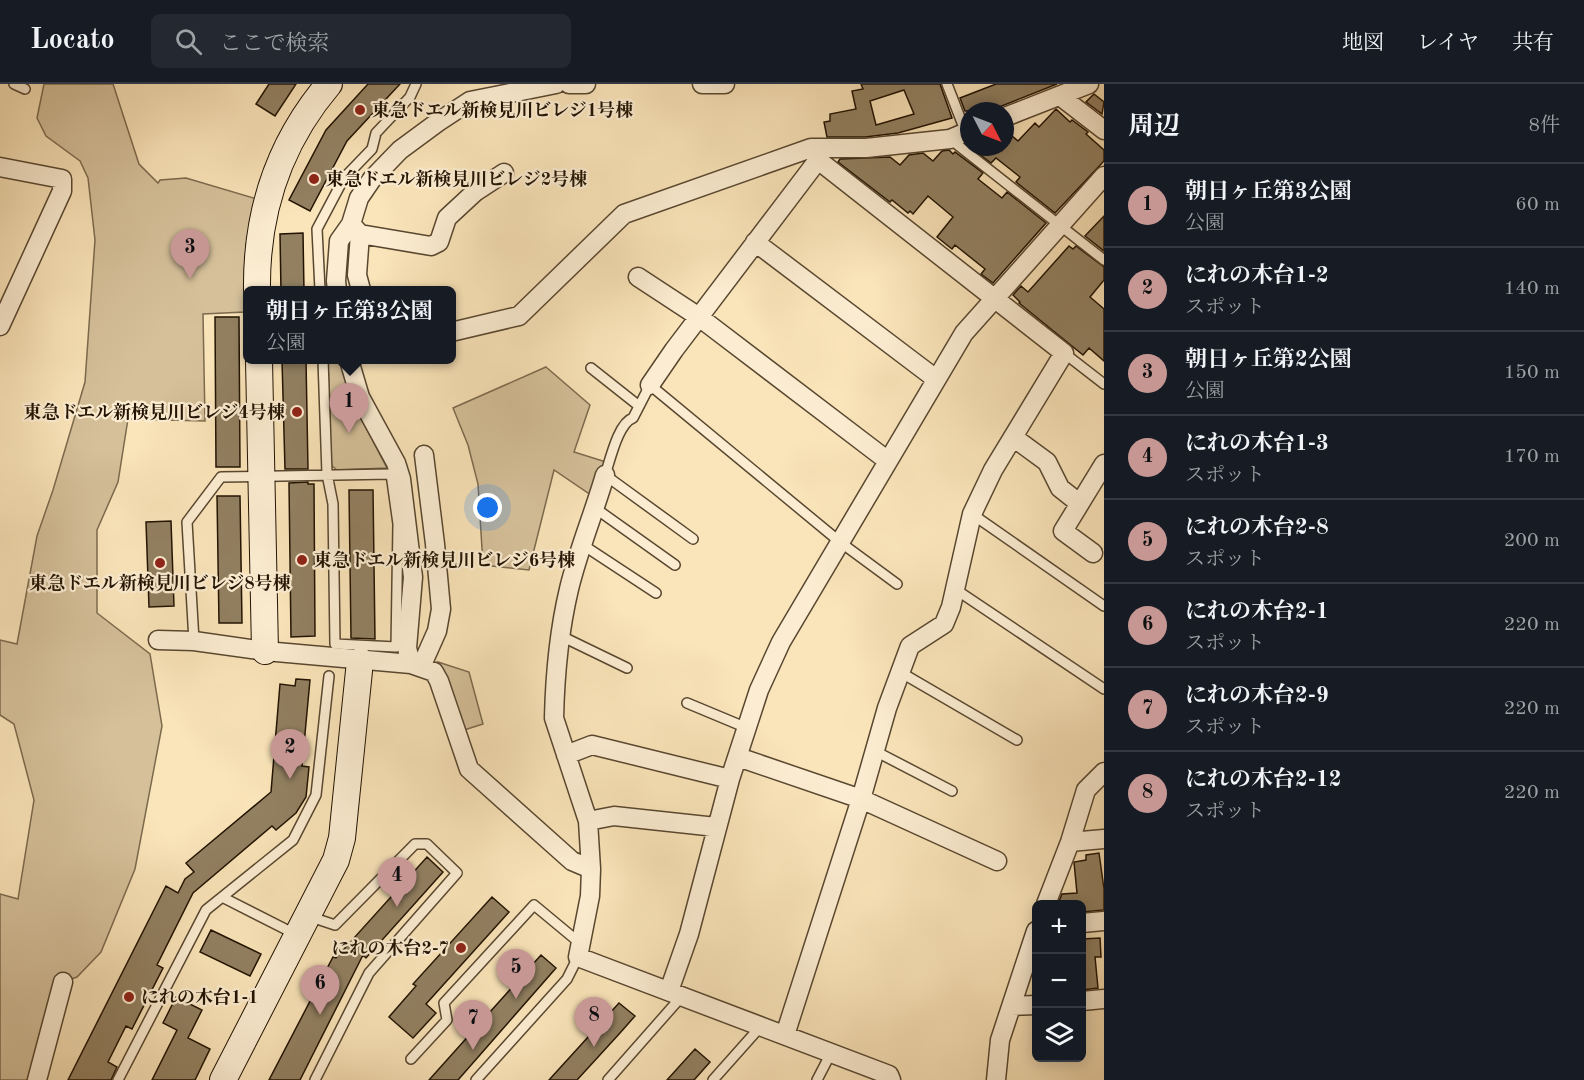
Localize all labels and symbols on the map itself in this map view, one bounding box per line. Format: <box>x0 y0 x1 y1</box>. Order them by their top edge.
place label: 東急ドエル新検見川ビレジ1号棟 <box>372 100 633 120</box>
north arrow <box>960 102 1014 156</box>
marker: 東急ドエル新検見川ビレジ1号棟 <box>353 103 367 117</box>
place label: 東急ドエル新検見川ビレジ2号棟 <box>326 169 587 189</box>
marker: 東急ドエル新検見川ビレジ2号棟 <box>307 172 321 186</box>
pin: 3 <box>170 230 210 279</box>
pin: 1 <box>330 384 368 433</box>
place label: 東急ドエル新検見川ビレジ4号棟 <box>24 402 285 422</box>
marker: 東急ドエル新検見川ビレジ4号棟 <box>290 405 304 419</box>
your location <box>473 493 502 522</box>
place label: 東急ドエル新検見川ビレジ6号棟 <box>314 550 575 570</box>
marker: 東急ドエル新検見川ビレジ6号棟 <box>295 553 309 567</box>
marker: 東急ドエル新検見川ビレジ8号棟 <box>153 556 167 570</box>
place label: 東急ドエル新検見川ビレジ8号棟 <box>29 573 291 593</box>
pin: 2 <box>270 730 310 779</box>
pin: 4 <box>378 858 416 907</box>
place label: にれの木台2-7 <box>331 938 449 958</box>
marker: にれの木台2-7 <box>454 941 468 955</box>
pin: 5 <box>496 950 536 999</box>
pin: 6 <box>300 966 340 1015</box>
place label: にれの木台1-1 <box>141 987 259 1007</box>
marker: にれの木台1-1 <box>122 990 136 1004</box>
pin: 8 <box>574 998 614 1047</box>
pin: 7 <box>454 1000 492 1050</box>

